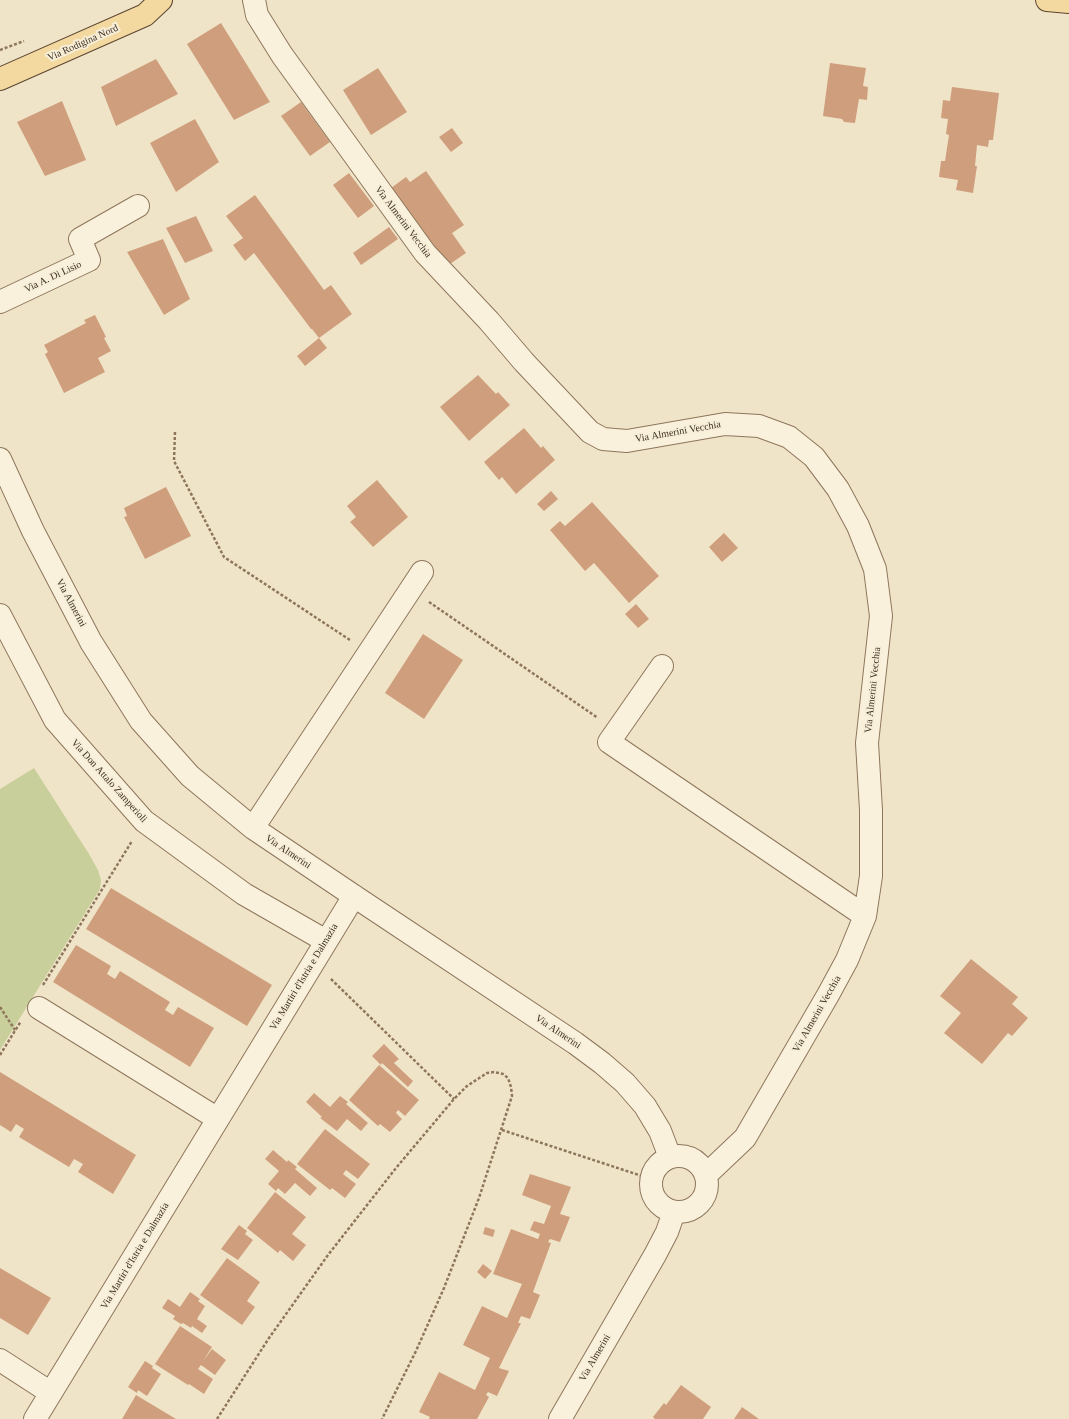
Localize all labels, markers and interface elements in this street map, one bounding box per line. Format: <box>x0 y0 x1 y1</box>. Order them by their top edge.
street label: Via Rodigina Nord <box>46 22 120 64</box>
street label: Via Almerini Vecchia <box>372 184 434 260</box>
street label: Via A. Di Lisio <box>23 259 83 295</box>
street label: Via Almerini Vecchia <box>634 419 722 445</box>
street label: Via Almerini <box>53 577 89 629</box>
street label: Via Almerini Vecchia <box>863 646 883 734</box>
street label: Via Don Attalo Zamperioli <box>68 737 150 825</box>
street label: Via Almerini <box>263 832 313 872</box>
street label: Via Martiri d'Istria e Dalmazia <box>267 922 341 1032</box>
street label: Via Almerini Vecchia <box>790 974 844 1054</box>
street label: Via Almerini <box>533 1012 583 1052</box>
street label: Via Martiri d'Istria e Dalmazia <box>98 1201 172 1311</box>
street label: Via Almerini <box>577 1332 613 1384</box>

